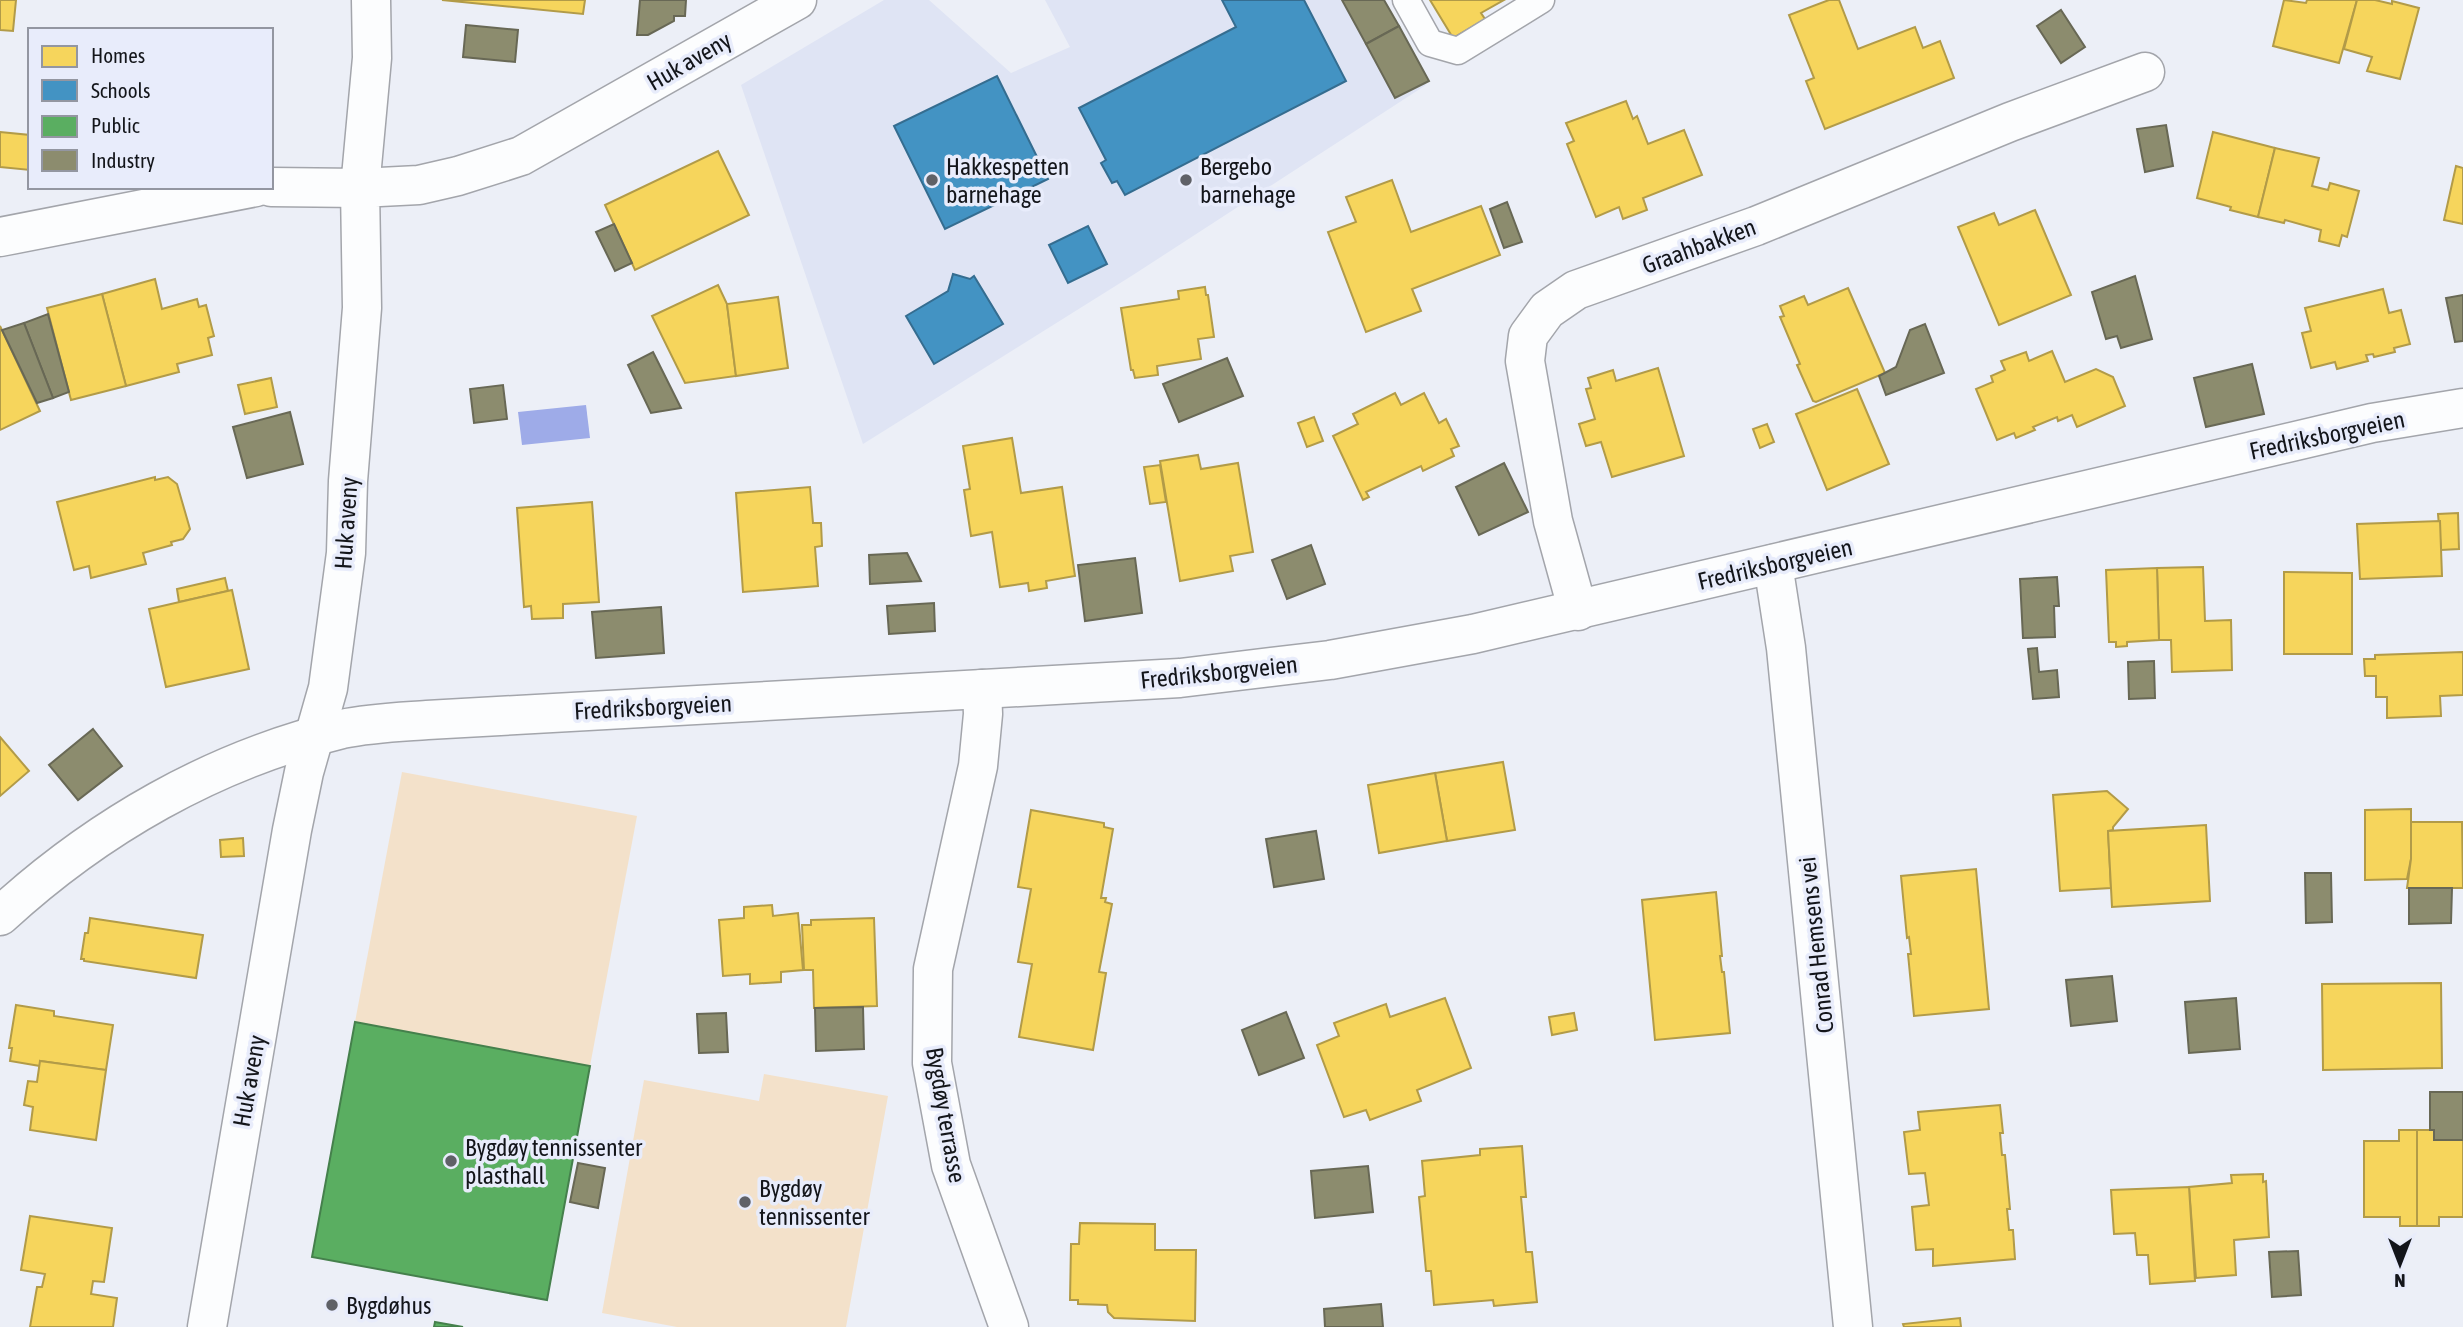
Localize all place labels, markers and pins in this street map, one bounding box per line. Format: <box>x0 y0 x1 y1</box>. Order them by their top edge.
place label: Hakkespetten barnehage <box>946 153 1070 208</box>
place label: Bergebo barnehage <box>1200 153 1296 208</box>
marker: Hakkespetten barnehage <box>924 172 940 188</box>
marker: Bergebo barnehage <box>1178 172 1194 188</box>
place label: Bygdøy tennissenter plasthall <box>465 1134 643 1189</box>
marker: Bygdøy tennissenter plasthall <box>443 1153 459 1169</box>
place label: Bygdøy tennissenter <box>759 1175 870 1230</box>
marker: Bygdøy tennissenter <box>737 1194 753 1210</box>
place label: Bygdøhus <box>346 1292 431 1319</box>
marker: Bygdøhus <box>324 1297 340 1313</box>

